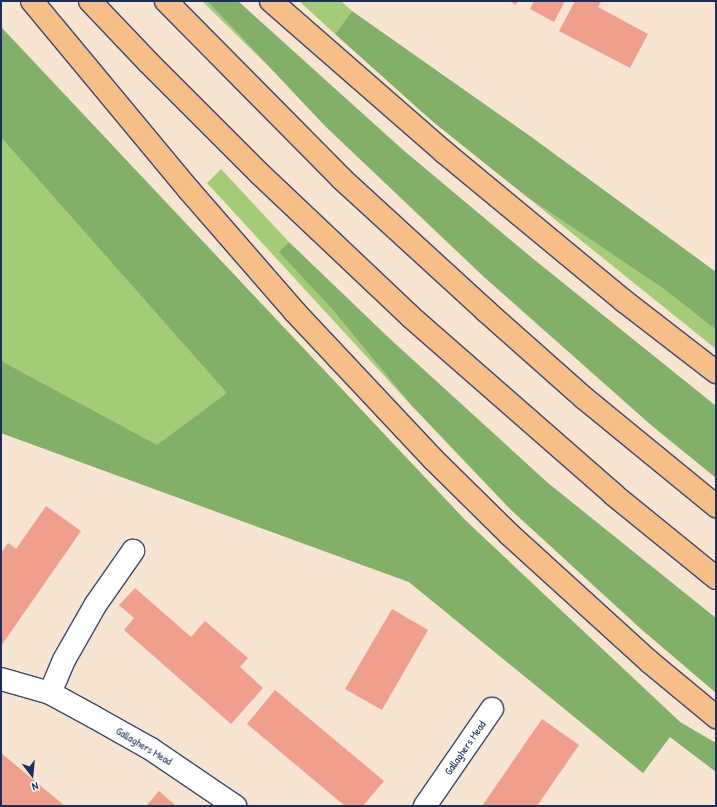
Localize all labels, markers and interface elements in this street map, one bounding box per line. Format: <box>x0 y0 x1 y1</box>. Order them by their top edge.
street label: Gallaghers Mead <box>442 718 488 778</box>
street label: Gallaghers Mead <box>114 724 174 768</box>
north arrow <box>12 755 52 795</box>
text: N <box>31 779 40 794</box>

